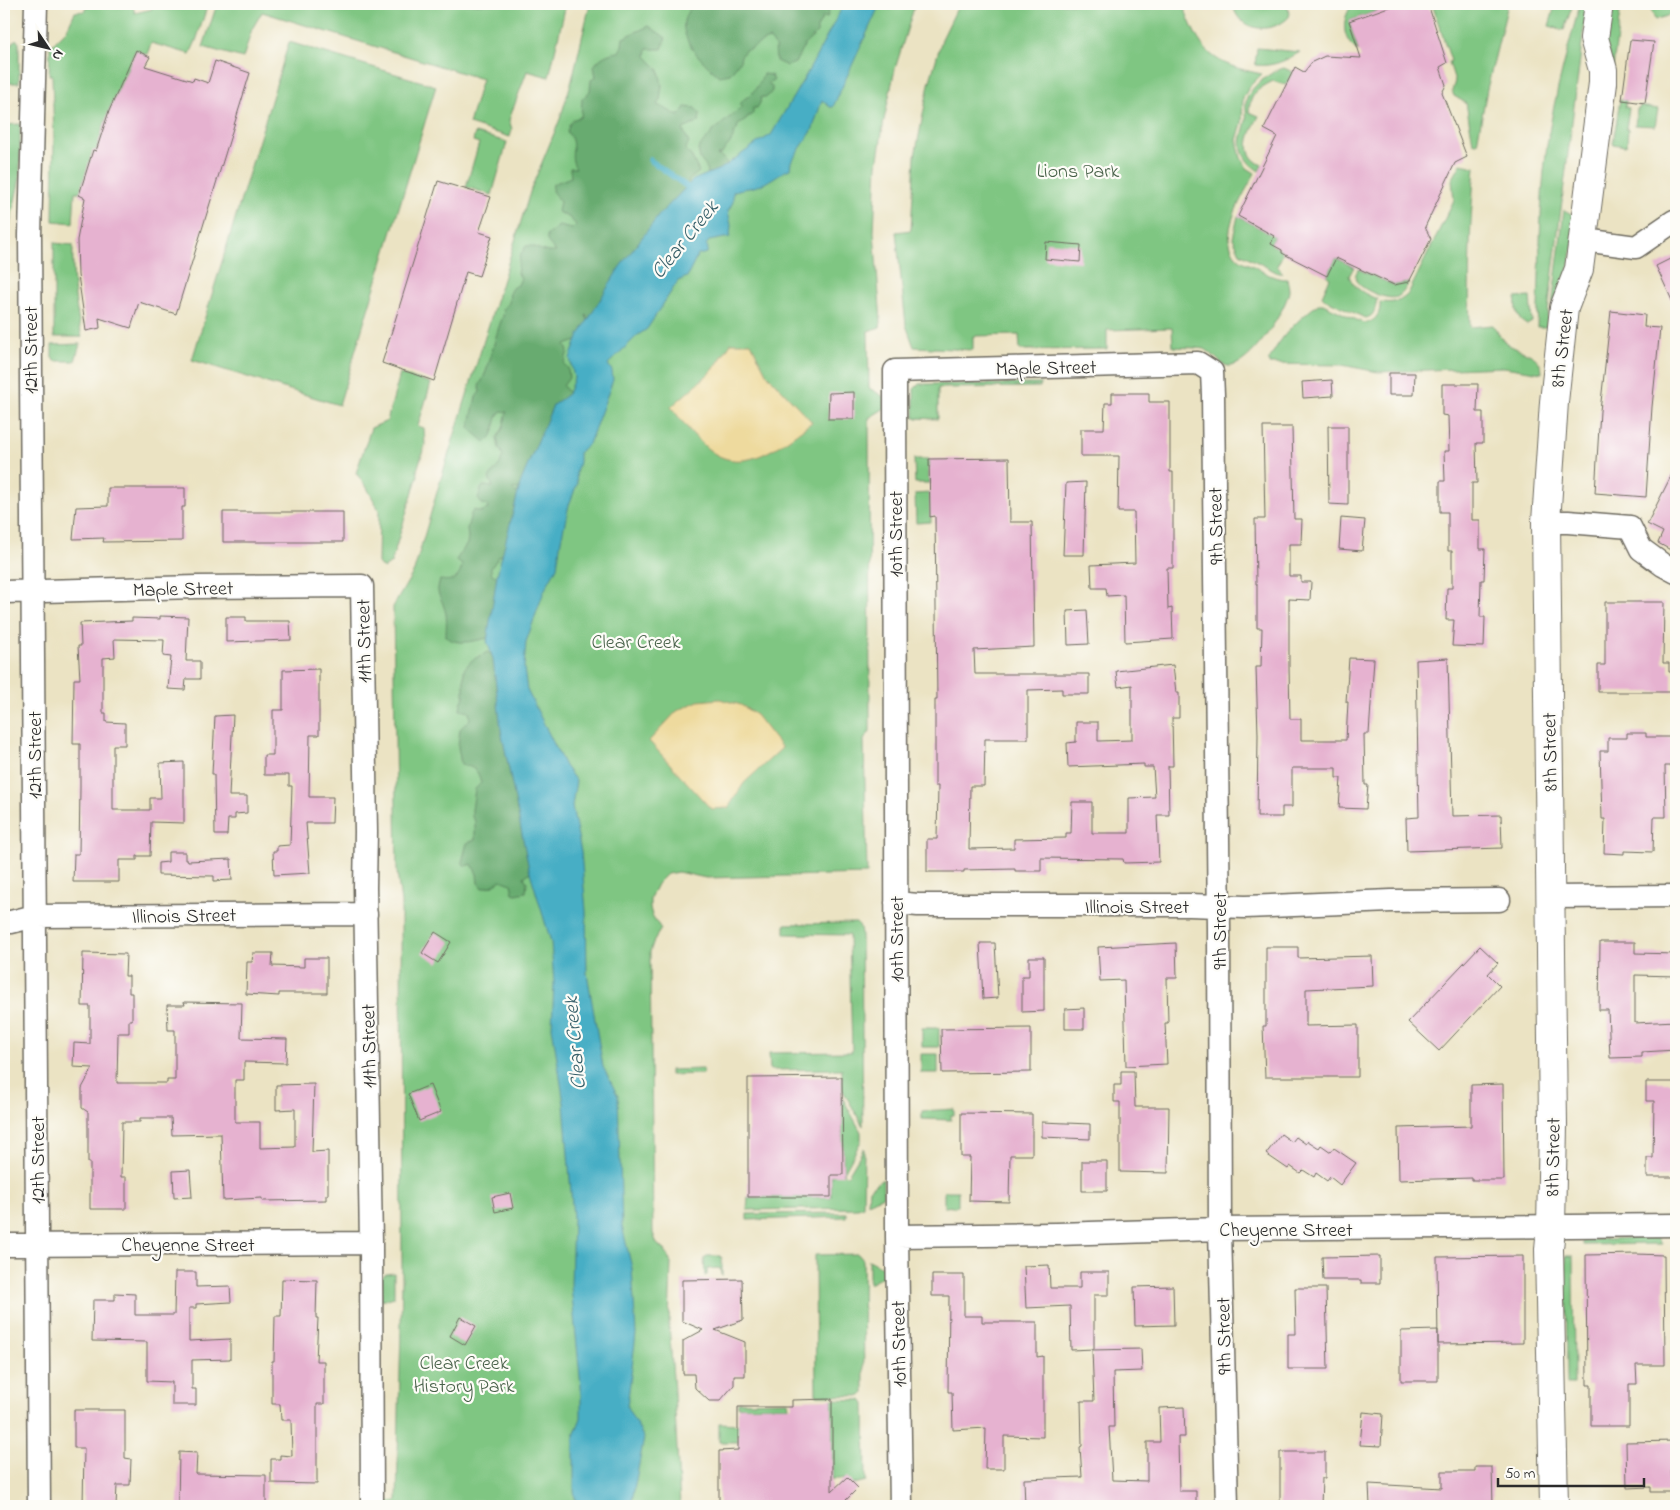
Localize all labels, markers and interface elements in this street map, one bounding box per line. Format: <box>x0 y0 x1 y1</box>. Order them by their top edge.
north arrow <box>22 22 72 72</box>
text: N <box>46 45 69 64</box>
park label: Lions Park <box>1037 158 1120 187</box>
water label: Clear Creek <box>644 194 727 286</box>
street label: 12th Street <box>18 306 47 394</box>
street label: 8th Street <box>1544 307 1583 389</box>
street label: Maple Street <box>995 354 1097 385</box>
street label: 9th Street <box>1202 487 1233 565</box>
street label: 10th Street <box>883 490 912 577</box>
street label: Maple Street <box>132 575 234 606</box>
street label: 11th Street <box>350 598 381 683</box>
park label: Clear Creek <box>591 629 681 658</box>
street label: 12th Street <box>22 711 51 799</box>
street label: 8th Street <box>1536 712 1567 792</box>
street label: 9th Street <box>1207 892 1236 970</box>
street label: Illinois Street <box>1085 894 1190 923</box>
street label: 10th Street <box>884 895 913 982</box>
street label: Illinois Street <box>132 902 237 933</box>
water label: Clear Creek <box>557 994 595 1091</box>
street label: 11th Street <box>355 1003 386 1088</box>
street label: 12th Street <box>25 1116 54 1204</box>
street label: 8th Street <box>1539 1117 1570 1197</box>
street label: Cheyenne Street <box>1219 1217 1353 1246</box>
street label: Cheyenne Street <box>121 1232 255 1261</box>
street label: 9th Street <box>1210 1297 1241 1375</box>
street label: 10th Street <box>885 1300 916 1388</box>
park label: Clear Creek History Park <box>414 1350 515 1402</box>
scale bar <box>1498 1455 1644 1487</box>
text: 50 m <box>1505 1463 1536 1485</box>

